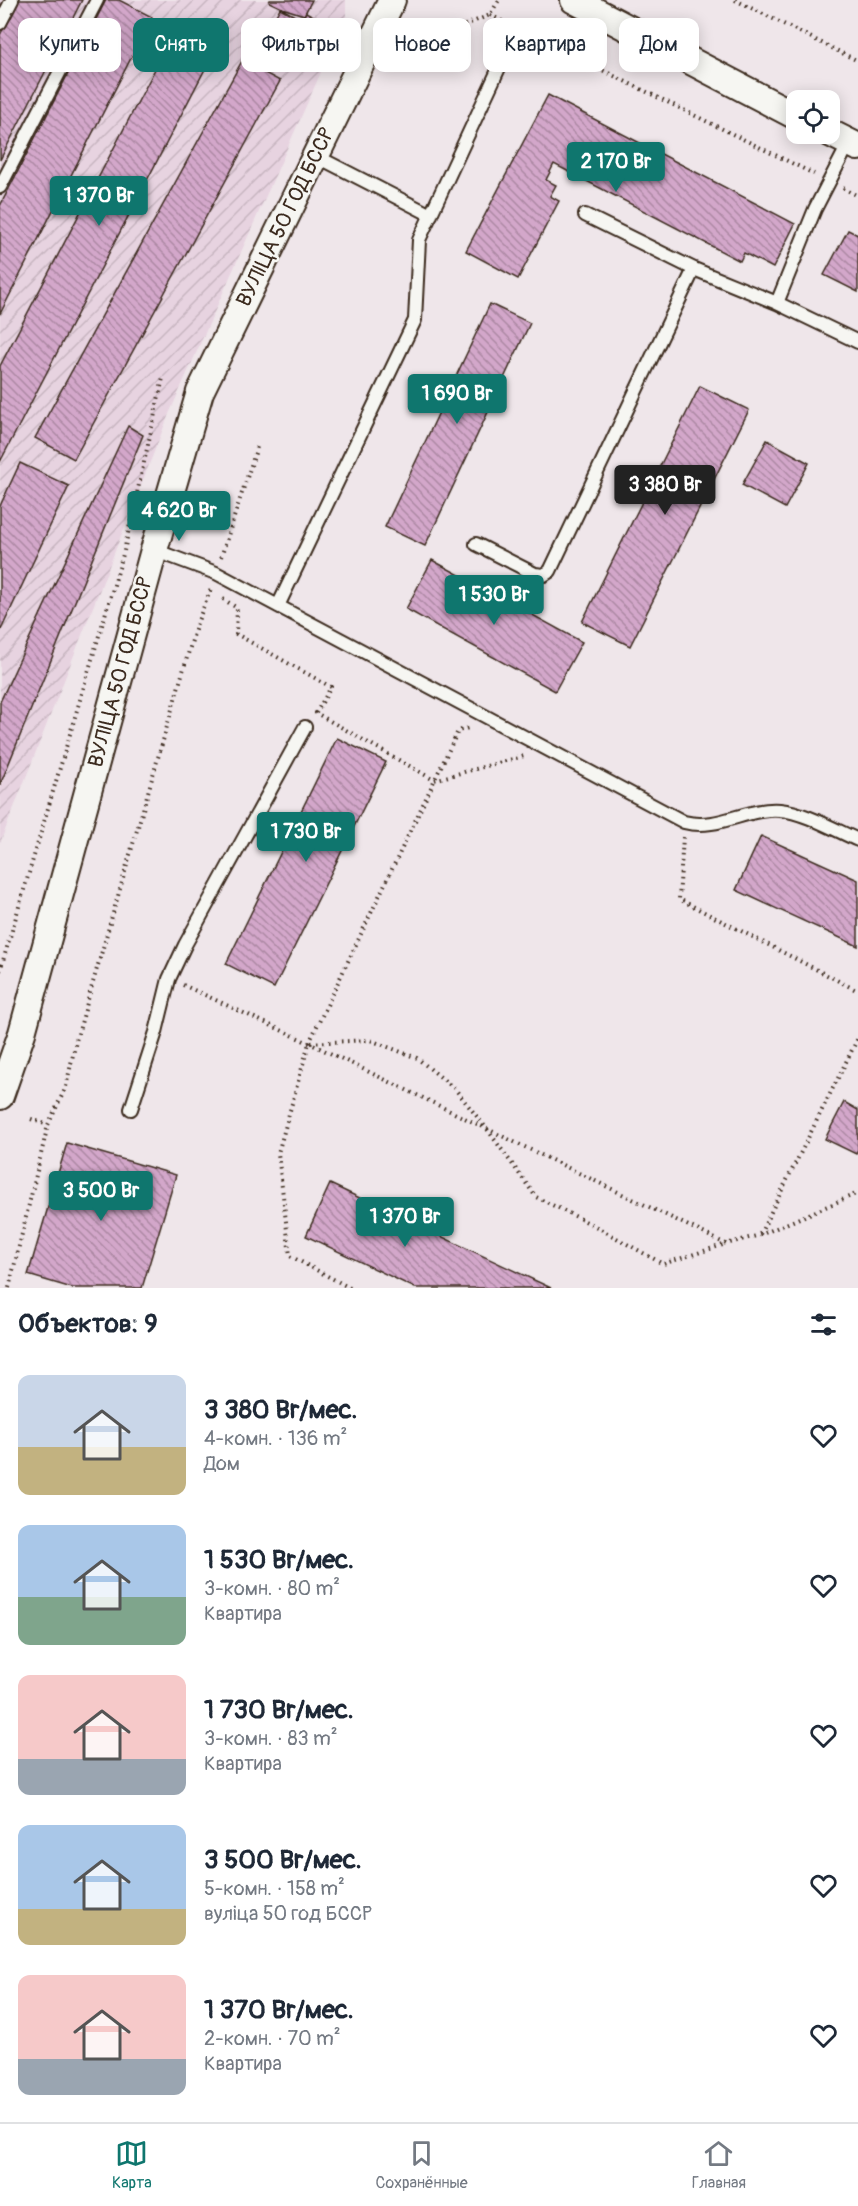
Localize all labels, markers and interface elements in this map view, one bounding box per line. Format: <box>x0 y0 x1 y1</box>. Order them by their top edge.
chip: Купить <box>18 18 121 72</box>
chip: Снять <box>133 18 229 72</box>
chip: Фильтры <box>241 18 361 72</box>
chip: Новое <box>373 18 471 72</box>
chip: Квартира <box>483 18 607 72</box>
chip: Дом <box>619 18 699 72</box>
map controls <box>786 90 840 144</box>
button: locate <box>786 90 840 144</box>
street label: ВУЛІЦА 50 ГОД БССР <box>230 123 341 311</box>
pin: 2 170 Br <box>554 142 678 193</box>
text: 2 170 Br <box>581 149 651 174</box>
pin: 1 370 Br <box>37 176 161 227</box>
text: 1 370 Br <box>64 183 134 208</box>
pin: 1 690 Br <box>395 374 519 425</box>
text: 1 690 Br <box>422 381 492 406</box>
pin: 3 380 Br <box>603 465 727 516</box>
text: 3 380 Br <box>628 472 702 497</box>
pin: 4 620 Br <box>117 491 241 542</box>
text: 4 620 Br <box>141 498 217 523</box>
street label: ВУЛІЦА 50 ГОД БССР <box>82 573 159 770</box>
pin: 1 530 Br <box>432 575 556 626</box>
text: 1 530 Br <box>459 582 529 607</box>
pin: 1 730 Br <box>244 812 368 863</box>
text: 1 730 Br <box>271 819 341 844</box>
pin: 3 500 Br <box>39 1171 163 1222</box>
text: 3 500 Br <box>63 1178 139 1203</box>
pin: 1 370 Br <box>343 1197 467 1248</box>
text: 1 370 Br <box>370 1204 440 1229</box>
text: Объектов: 9 <box>18 1308 158 1340</box>
icon: filters <box>807 1308 840 1341</box>
text: 3 380 Br/мес. <box>204 1394 357 1426</box>
icon: home <box>66 1399 138 1471</box>
icon: heart <box>807 1419 840 1452</box>
text: 4-комн. · 136 m² <box>204 1426 347 1451</box>
text: Дом <box>204 1451 240 1476</box>
text: 1 530 Br/мес. <box>204 1544 354 1576</box>
icon: home <box>66 1549 138 1621</box>
icon: heart <box>807 1569 840 1602</box>
text: 3-комн. · 80 m² <box>204 1576 340 1601</box>
text: Квартира <box>204 1601 282 1626</box>
text: 1 730 Br/мес. <box>204 1694 354 1726</box>
icon: home <box>66 1699 138 1771</box>
icon: heart <box>807 1719 840 1752</box>
text: 3-комн. · 83 m² <box>204 1726 338 1751</box>
text: Квартира <box>204 1751 282 1776</box>
text: 3 500 Br/мес. <box>204 1844 362 1876</box>
icon: home <box>66 1849 138 1921</box>
icon: heart <box>807 1869 840 1902</box>
text: 5-комн. · 158 m² <box>204 1876 345 1901</box>
text: вуліца 50 год БССР <box>204 1901 372 1926</box>
text: 1 370 Br/мес. <box>204 1994 354 2026</box>
icon: home <box>66 1999 138 2071</box>
icon: heart <box>807 2019 840 2052</box>
text: 2-комн. · 70 m² <box>204 2026 341 2051</box>
text: Квартира <box>204 2051 282 2076</box>
tab: Карта <box>112 2137 152 2193</box>
tab: Сохранённые <box>376 2137 468 2193</box>
tab: Главная <box>692 2137 746 2193</box>

